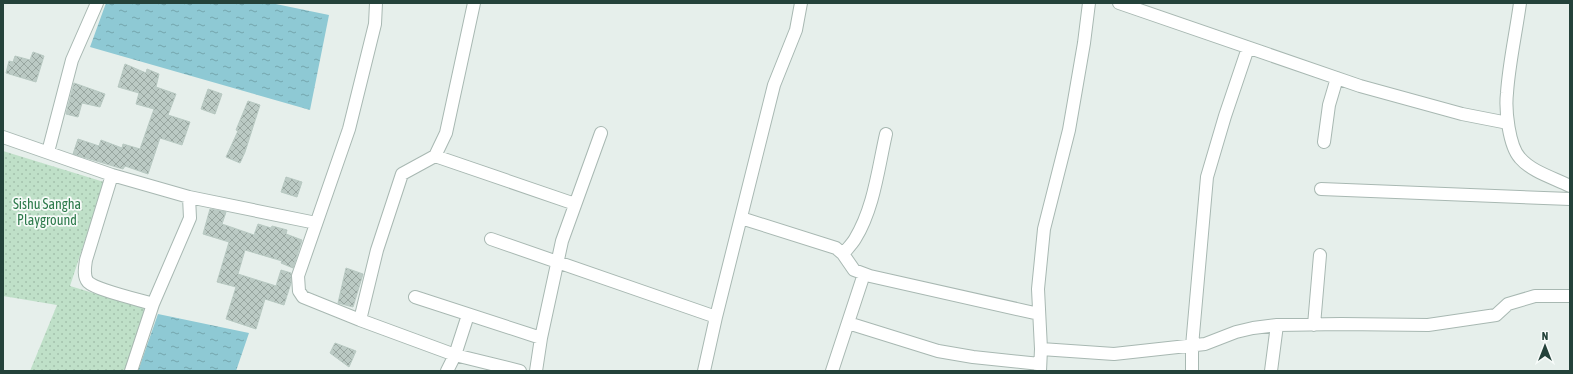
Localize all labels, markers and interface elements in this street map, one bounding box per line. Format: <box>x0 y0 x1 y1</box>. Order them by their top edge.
park label: Sishu Sangha Playground <box>13 196 81 228</box>
north arrow <box>1525 326 1565 366</box>
text: N <box>1542 330 1548 342</box>

